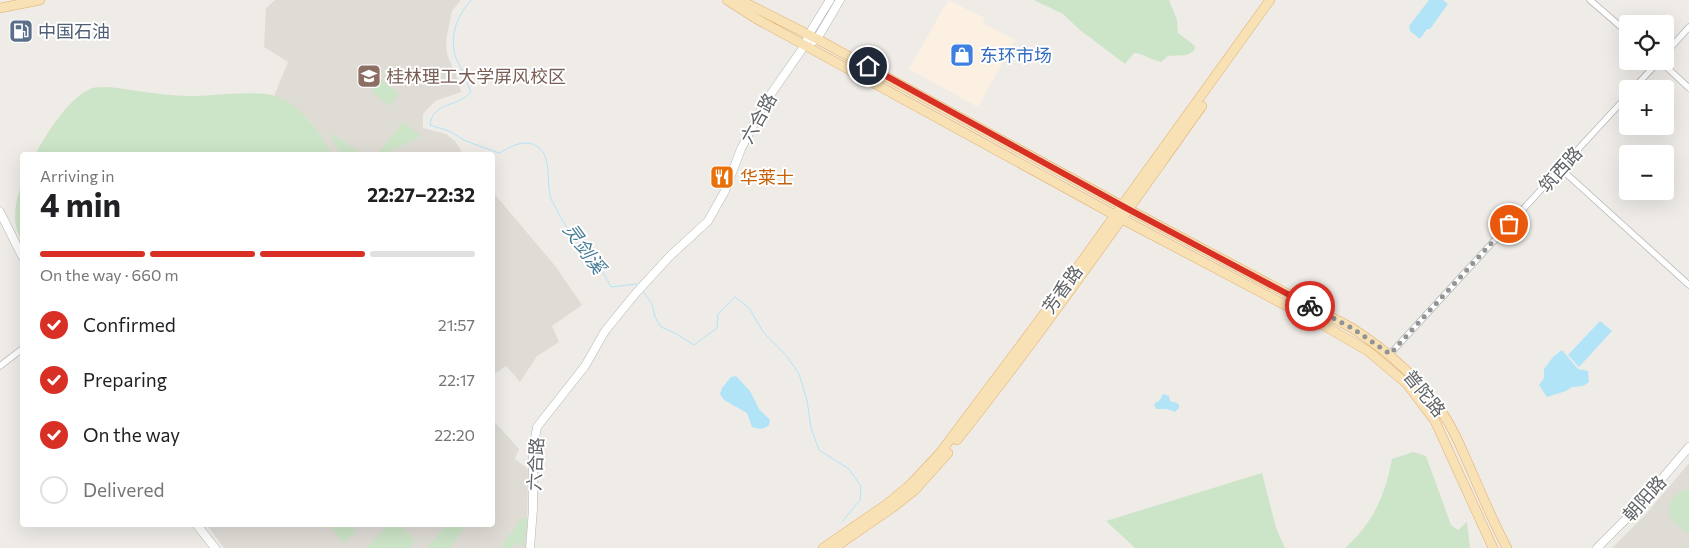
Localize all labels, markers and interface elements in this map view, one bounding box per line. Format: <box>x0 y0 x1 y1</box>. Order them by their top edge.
map controls <box>1619 15 1674 200</box>
button: locate <box>1619 15 1674 70</box>
fuel station icon: 中国石油 <box>8 18 34 44</box>
place label: 中国石油 <box>38 20 110 42</box>
shop icon: 东环市场 <box>949 42 975 68</box>
place label: 东环市场 <box>980 44 1052 66</box>
pin <box>847 45 889 87</box>
icon: home <box>854 52 882 80</box>
school or university icon: 桂林理工大学屏风校区 <box>356 63 382 89</box>
place label: 桂林理工大学屏风校区 <box>386 65 566 87</box>
button: + <box>1619 80 1674 135</box>
street label: 六合路 <box>735 89 781 147</box>
street label: 筑西路 <box>1534 142 1586 196</box>
button: − <box>1619 145 1674 200</box>
restaurant icon: 华莱士 <box>709 164 735 190</box>
text: Arriving in <box>40 166 114 185</box>
place label: 华莱士 <box>740 166 794 188</box>
text: 22:27–22:32 <box>367 183 475 206</box>
text: 4 min <box>40 184 121 224</box>
pin <box>1488 203 1530 245</box>
icon: bag <box>1495 210 1523 238</box>
water label: 灵剑溪 <box>559 218 612 279</box>
street label: 芳香路 <box>1037 261 1087 317</box>
text: On the way · 660 m <box>40 265 178 284</box>
courier <box>1285 281 1335 331</box>
icon: bike <box>1296 292 1324 320</box>
icon: check <box>40 311 68 339</box>
text: Confirmed <box>83 313 176 336</box>
text: 21:57 <box>438 315 475 334</box>
street label: 普陀路 <box>1399 365 1451 421</box>
icon: check <box>40 366 68 394</box>
text: Preparing <box>83 368 167 391</box>
text: 22:17 <box>438 370 475 389</box>
icon: check <box>40 421 68 449</box>
text: On the way <box>83 423 180 446</box>
text: 22:20 <box>434 425 475 444</box>
street label: 六合路 <box>523 436 547 492</box>
street label: 朝阳路 <box>1618 471 1670 525</box>
text: Delivered <box>83 478 164 501</box>

